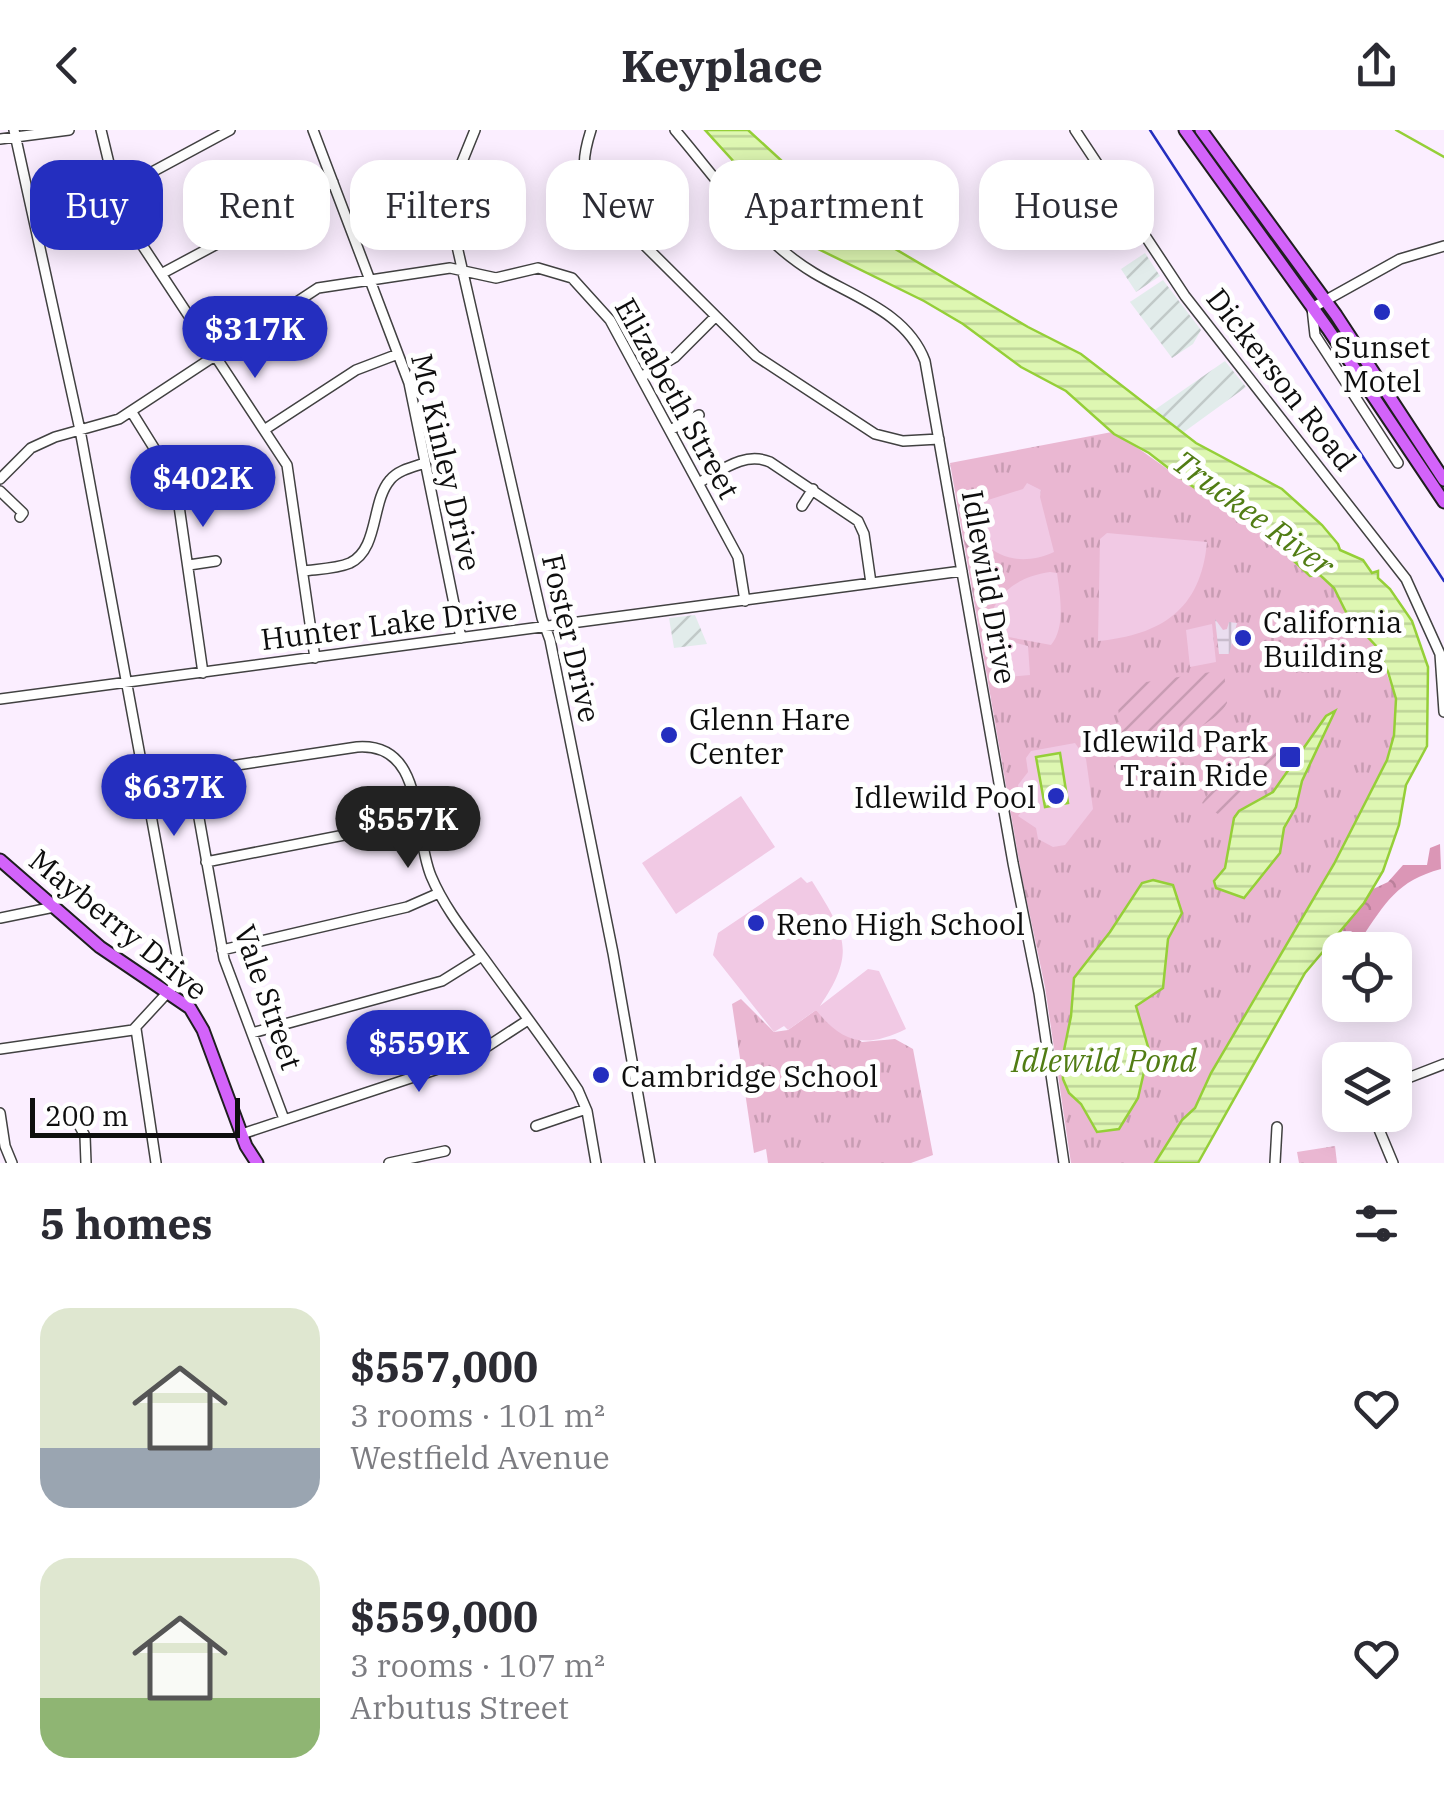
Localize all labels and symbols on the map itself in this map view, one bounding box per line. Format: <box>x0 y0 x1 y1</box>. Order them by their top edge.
street label: Dickerson Road <box>1198 280 1366 478</box>
street label: Elizabeth Street <box>607 291 749 505</box>
pin: $317K <box>185 296 325 381</box>
marker: Sunset Motel <box>1371 301 1393 323</box>
place label: Sunset Motel <box>1334 327 1430 400</box>
street label: Mc Kinley Drive <box>403 349 491 575</box>
water label: Truckee River <box>1165 440 1344 586</box>
pin: $402K <box>133 445 273 530</box>
street label: Idlewild Drive <box>954 487 1026 687</box>
street label: Foster Drive <box>534 550 610 726</box>
street label: Hunter Lake Drive <box>258 588 520 658</box>
place label: California Building <box>1263 602 1402 675</box>
marker: California Building <box>1232 627 1254 649</box>
place label: Glenn Hare Center <box>689 699 850 772</box>
place label: Idlewild Park Train Ride <box>1082 721 1268 794</box>
marker: Glenn Hare Center <box>658 724 680 746</box>
marker: Idlewild Park Train Ride <box>1277 744 1303 770</box>
pin: $637K <box>104 754 244 839</box>
place label: Idlewild Pool <box>854 777 1036 816</box>
marker: Idlewild Pool <box>1045 785 1067 807</box>
pin: $557K <box>338 786 478 871</box>
street label: Mayberry Drive <box>22 840 216 1008</box>
place label: Reno High School <box>776 904 1025 943</box>
marker: Reno High School <box>745 912 767 934</box>
street label: Vale Street <box>226 919 312 1075</box>
pin: $559K <box>349 1010 489 1095</box>
water label: Idlewild Pond <box>1010 1039 1197 1081</box>
place label: Cambridge School <box>621 1056 878 1095</box>
marker: Cambridge School <box>590 1064 612 1086</box>
scale bar <box>30 1093 240 1138</box>

